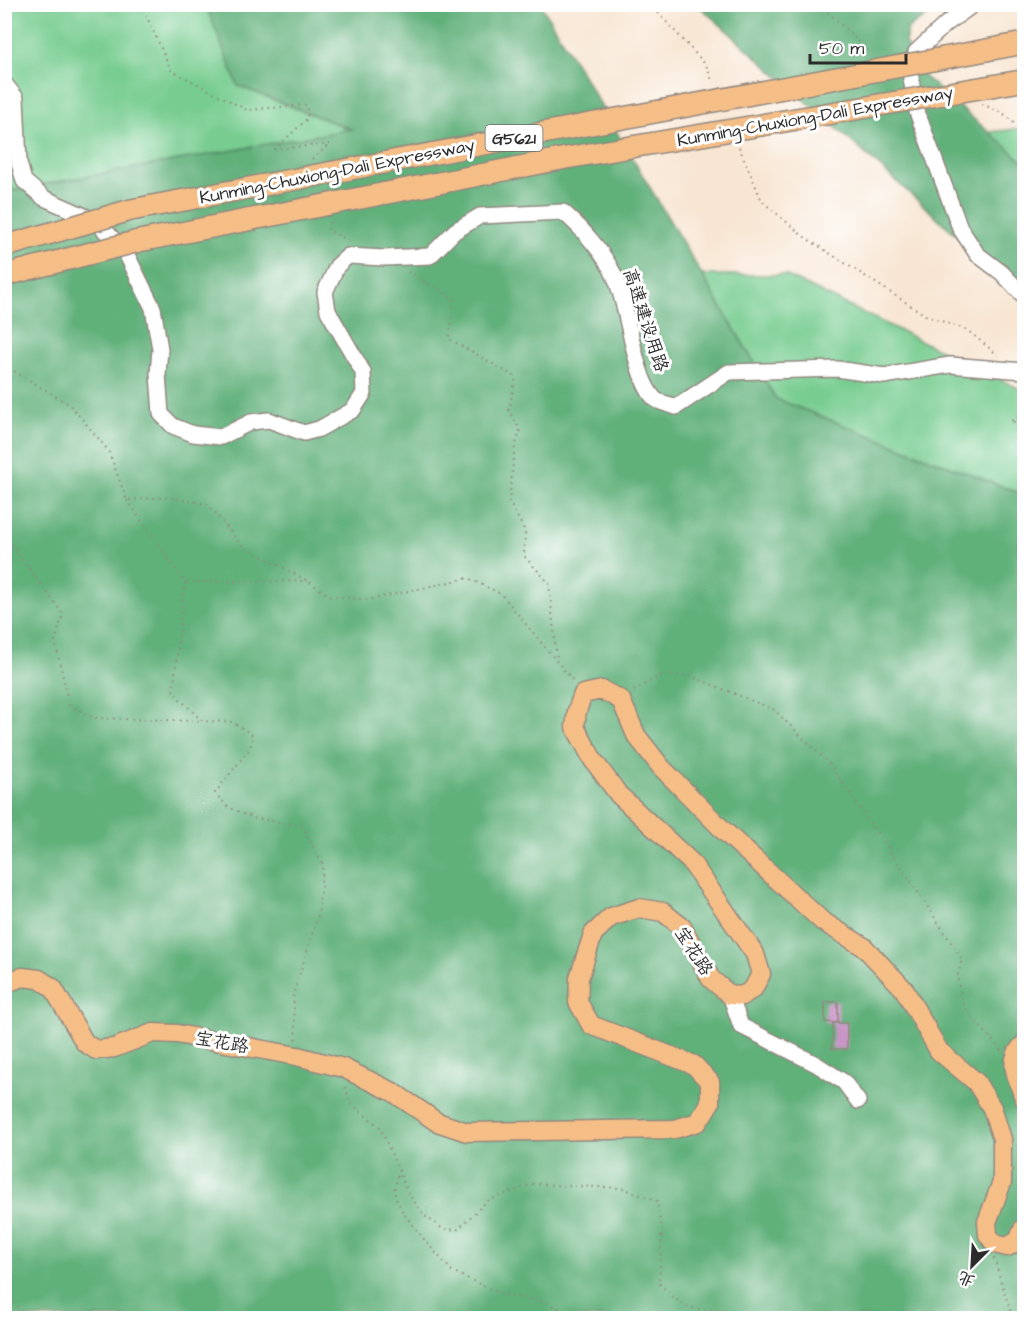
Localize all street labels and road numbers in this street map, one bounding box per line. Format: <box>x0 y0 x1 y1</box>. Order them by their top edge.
street label: Kunming-Chuxiong-Dali Expressway <box>675 80 955 154</box>
road number: G5621 <box>486 125 542 151</box>
street label: Kunming-Chuxiong-Dali Expressway <box>197 133 477 211</box>
street label: 高速建设用路 <box>617 265 674 375</box>
street label: 宝花路 <box>668 922 719 981</box>
street label: 宝花路 <box>193 1025 251 1059</box>

